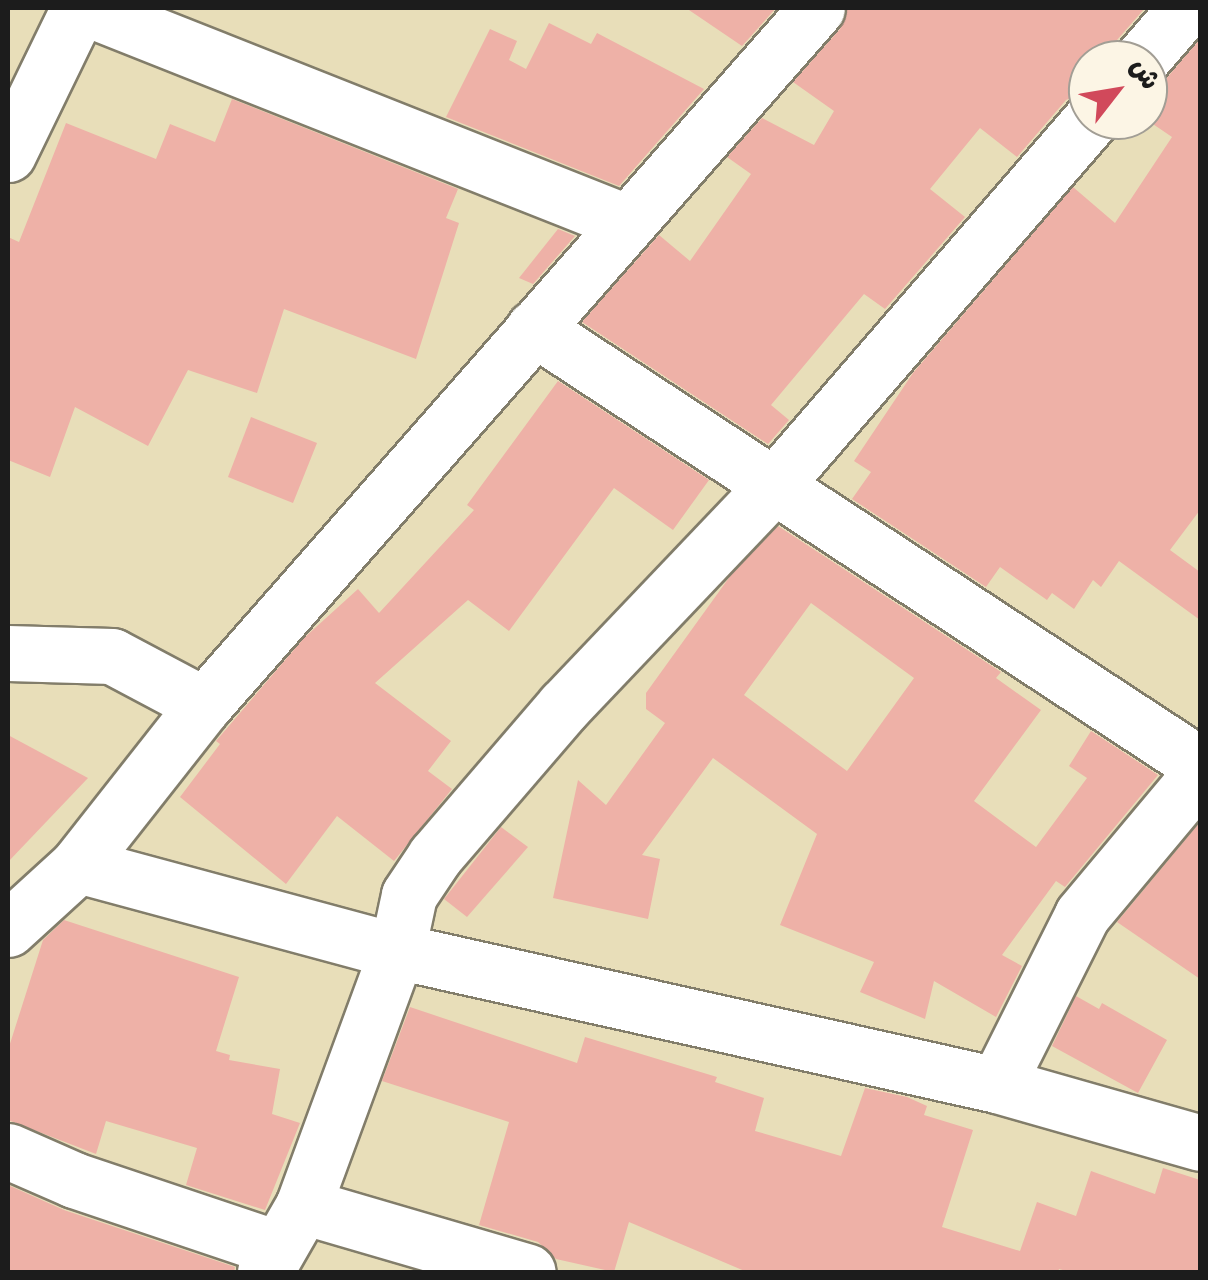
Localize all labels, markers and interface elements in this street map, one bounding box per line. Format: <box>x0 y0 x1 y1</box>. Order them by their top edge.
north arrow <box>1068 40 1168 140</box>
text: ش <box>1120 54 1165 97</box>

